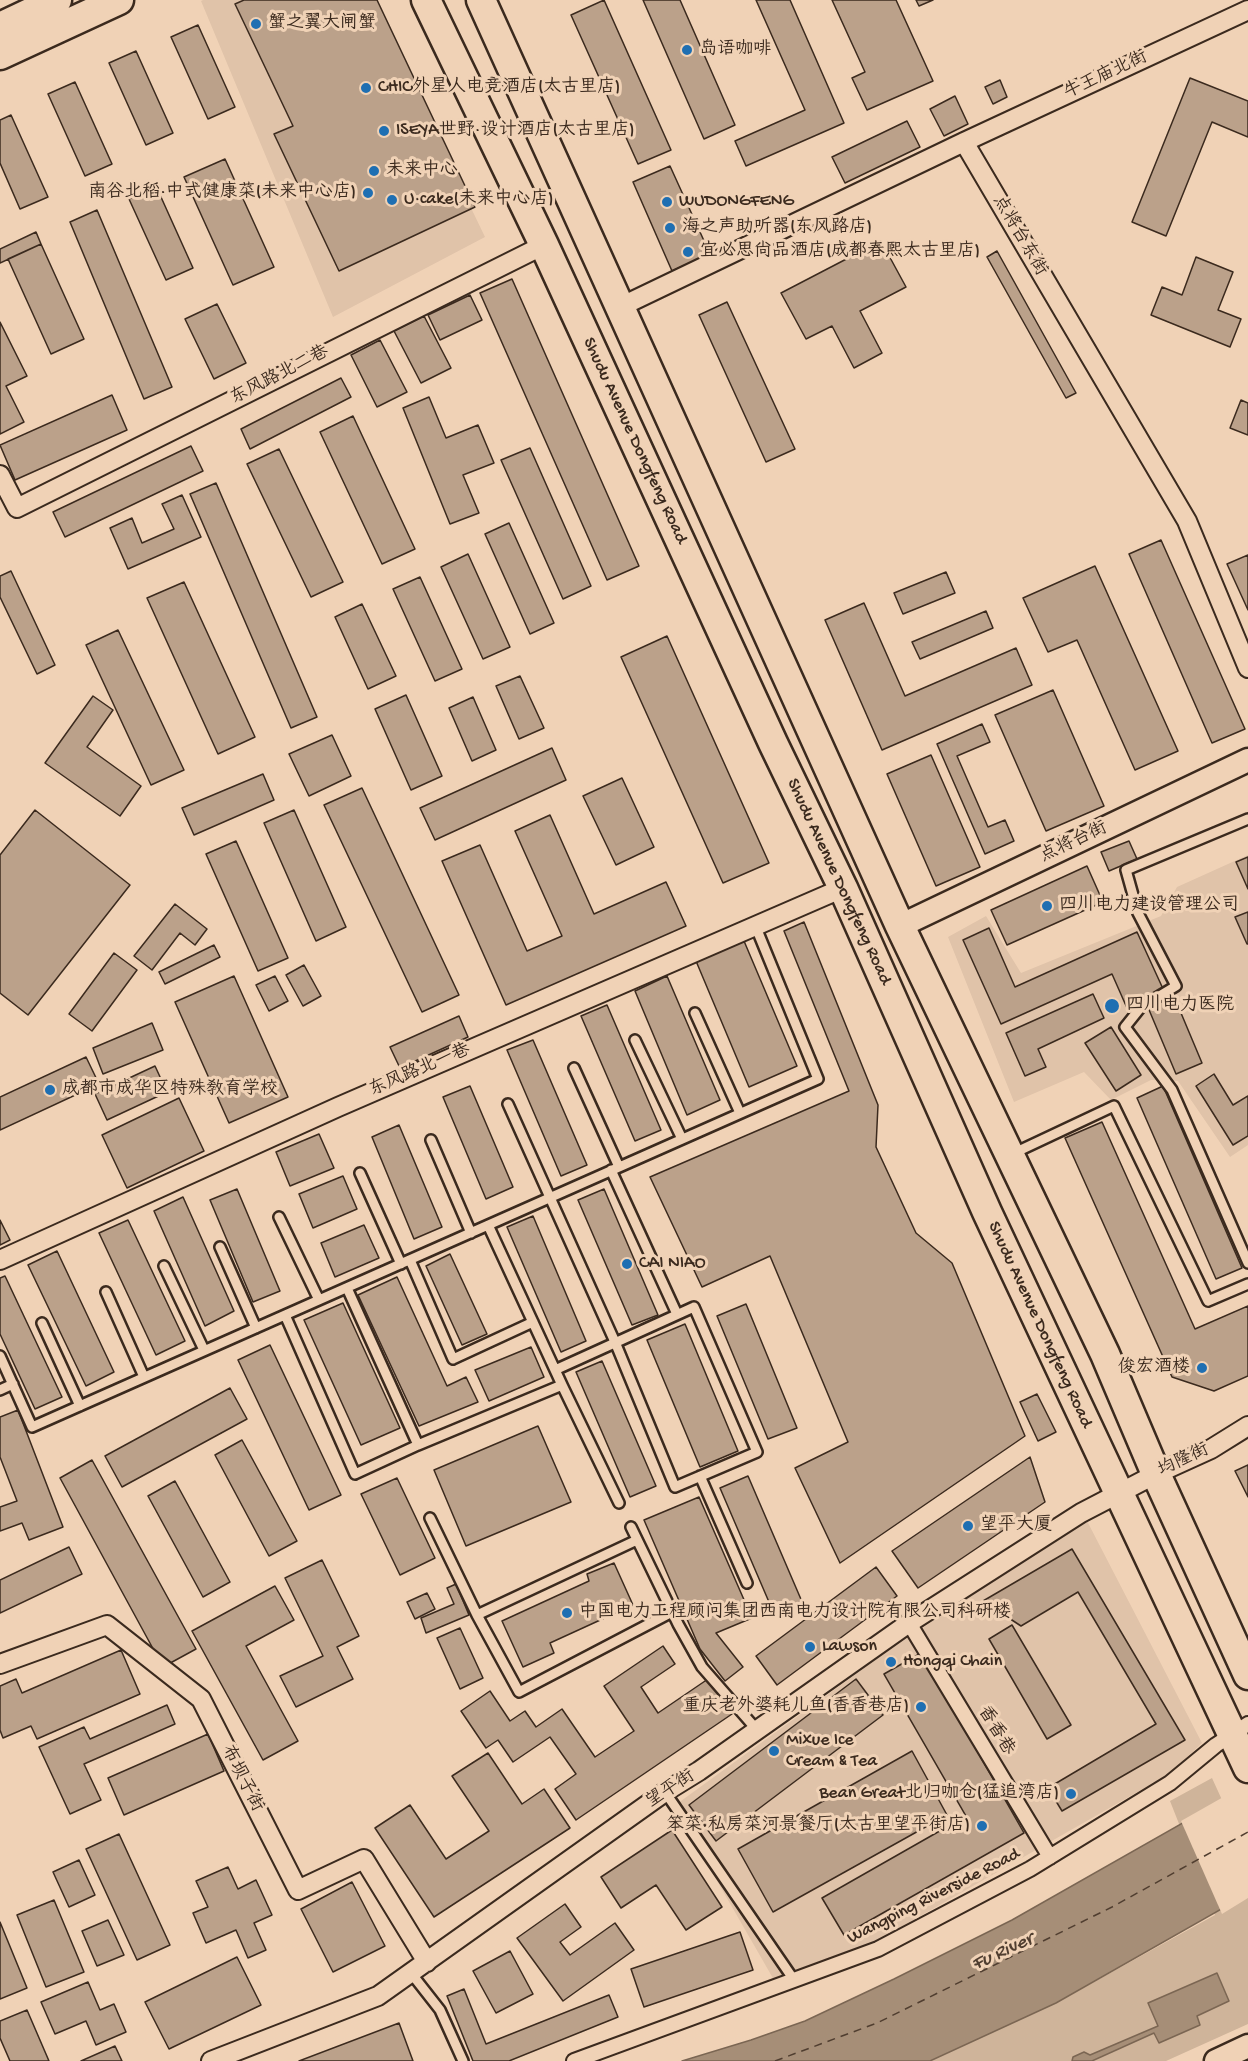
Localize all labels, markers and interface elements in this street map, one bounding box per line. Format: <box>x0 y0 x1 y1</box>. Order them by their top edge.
place label: 蟹之翼大闸蟹 <box>268 13 376 35</box>
marker: 蟹之翼大闸蟹 <box>249 17 263 31</box>
place label: 岛语咖啡 <box>699 39 771 61</box>
marker: 岛语咖啡 <box>680 43 694 57</box>
street label: 牛王庙北街 <box>1061 47 1151 105</box>
place label: CHIC外星人电竞酒店(太古里店) <box>378 77 620 99</box>
marker: CHIC外星人电竞酒店(太古里店) <box>359 81 373 95</box>
place label: ISEYA世野·设计酒店(太古里店) <box>396 120 635 142</box>
marker: ISEYA世野·设计酒店(太古里店) <box>377 124 391 138</box>
place label: 未来中心 <box>386 160 458 182</box>
marker: 未来中心 <box>367 164 381 178</box>
place label: 南谷北稻·中式健康菜(未来中心店) <box>88 182 356 204</box>
marker: 南谷北稻·中式健康菜(未来中心店) <box>361 186 375 200</box>
place label: U·cake(未来中心店) <box>404 189 554 211</box>
place label: WUDONGFENG <box>679 191 794 213</box>
street label: 点将台东街 <box>987 192 1051 280</box>
marker: U·cake(未来中心店) <box>385 193 399 207</box>
marker: WUDONGFENG <box>660 195 674 209</box>
place label: 海之声助听器(东风路店) <box>682 217 872 239</box>
marker: 海之声助听器(东风路店) <box>663 221 677 235</box>
place label: 宜必思尚品酒店(成都春熙太古里店) <box>700 241 980 263</box>
marker: 宜必思尚品酒店(成都春熙太古里店) <box>681 245 695 259</box>
street label: Shudu Avenue Dongfeng Road <box>577 334 691 548</box>
street label: 东风路北二巷 <box>227 342 333 410</box>
street label: Shudu Avenue Dongfeng Road <box>781 775 895 989</box>
street label: 点将台街 <box>1037 818 1111 868</box>
place label: 四川电力建设管理公司 <box>1059 895 1239 917</box>
marker: 四川电力建设管理公司 <box>1040 899 1054 913</box>
place label: 四川电力医院 <box>1126 995 1234 1017</box>
marker: 四川电力医院 <box>1103 997 1121 1015</box>
street label: 东风路北一巷 <box>366 1040 474 1102</box>
place label: 成都市成华区特殊教育学校 <box>62 1079 278 1101</box>
marker: 成都市成华区特殊教育学校 <box>43 1083 57 1097</box>
street label: Shudu Avenue Dongfeng Road <box>982 1218 1096 1432</box>
place label: CAI NIAO <box>639 1253 705 1275</box>
marker: CAI NIAO <box>620 1257 634 1271</box>
place label: 俊宏酒楼 <box>1118 1357 1190 1379</box>
marker: 俊宏酒楼 <box>1195 1361 1209 1375</box>
street label: 均隆街 <box>1155 1440 1213 1482</box>
place label: 望平大厦 <box>980 1515 1052 1537</box>
marker: 望平大厦 <box>961 1519 975 1533</box>
place label: 中国电力工程顾问集团西南电力设计院有限公司科研楼 <box>579 1602 1011 1624</box>
marker: 中国电力工程顾问集团西南电力设计院有限公司科研楼 <box>560 1606 574 1620</box>
place label: Lawson <box>822 1636 877 1658</box>
marker: Lawson <box>803 1640 817 1654</box>
place label: Hongqi Chain <box>903 1651 1002 1673</box>
marker: Hongqi Chain <box>884 1655 898 1669</box>
place label: 重庆老外婆耗儿鱼(香香巷店) <box>683 1696 909 1718</box>
marker: 重庆老外婆耗儿鱼(香香巷店) <box>914 1700 928 1714</box>
street label: 香香巷 <box>972 1702 1018 1760</box>
place label: Mixue Ice Cream & Tea <box>786 1730 877 1772</box>
street label: 布坝子街 <box>215 1742 267 1816</box>
marker: Mixue Ice Cream & Tea <box>767 1744 781 1758</box>
street label: 望平街 <box>642 1766 700 1814</box>
place label: Bean Great北归咖仓(猛追湾店) <box>819 1783 1059 1805</box>
marker: Bean Great北归咖仓(猛追湾店) <box>1064 1787 1078 1801</box>
place label: 笨菜·私房菜河景餐厅(太古里望平街店) <box>666 1815 970 1837</box>
marker: 笨菜·私房菜河景餐厅(太古里望平街店) <box>975 1819 989 1833</box>
street label: Wangping Riverside Road <box>844 1844 1024 1950</box>
water label: Fu River <box>968 1928 1038 1978</box>

